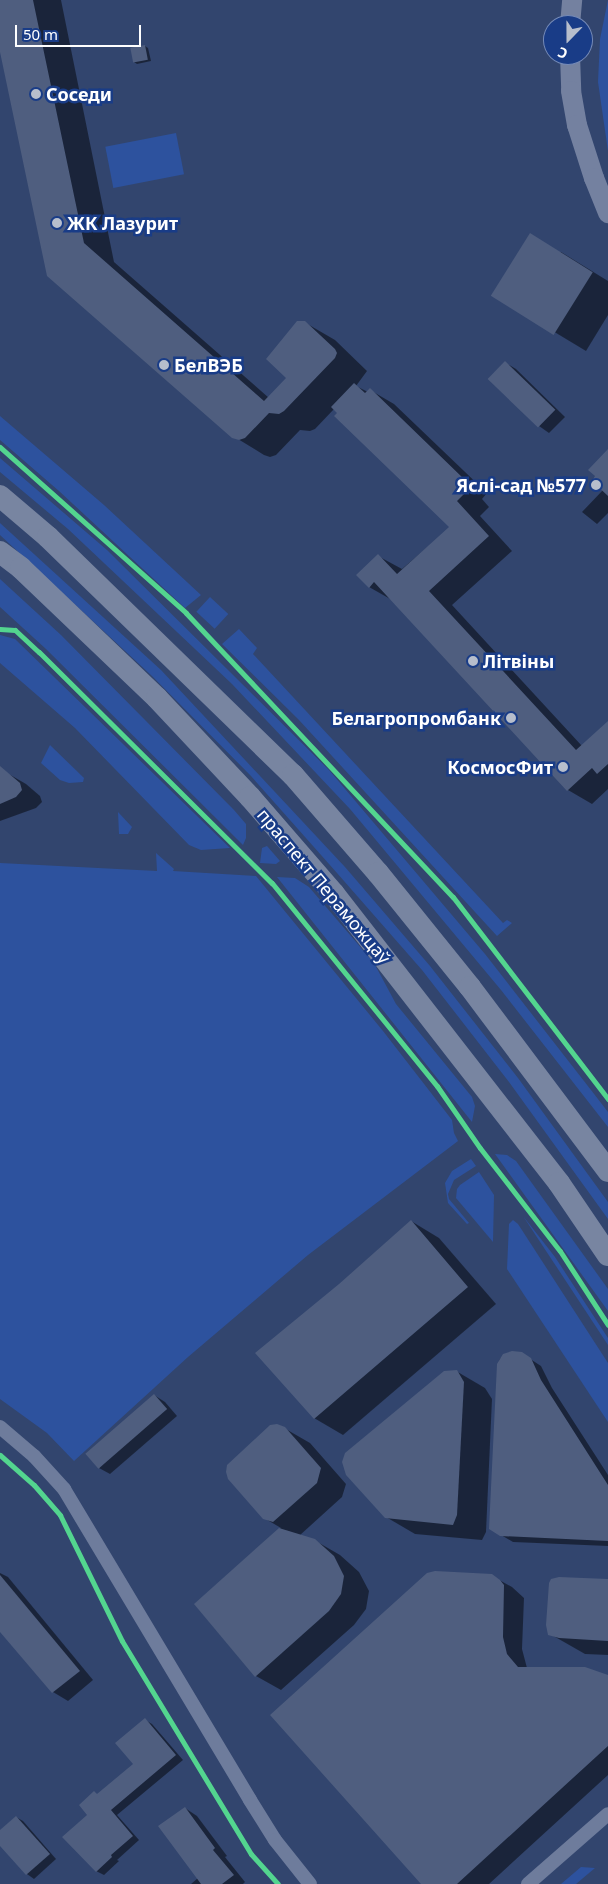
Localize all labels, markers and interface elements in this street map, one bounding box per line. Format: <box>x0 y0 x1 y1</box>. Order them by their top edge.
scale bar <box>18 15 144 47</box>
north arrow <box>543 15 593 65</box>
text: 50 m <box>23 24 58 44</box>
text: С <box>555 43 570 64</box>
place label: Соседи <box>46 83 112 105</box>
marker: Соседи <box>30 88 42 100</box>
place label: ЖК Лазурит <box>67 212 178 234</box>
marker: ЖК Лазурит <box>51 217 63 229</box>
place label: БелВЭБ <box>174 354 243 376</box>
marker: БелВЭБ <box>158 359 170 371</box>
place label: Яслі-сад №577 <box>456 474 586 496</box>
marker: Яслі-сад №577 <box>590 479 602 491</box>
place label: Літвіны <box>483 650 554 672</box>
marker: Літвіны <box>467 655 479 667</box>
place label: Белагропромбанк <box>331 707 501 729</box>
marker: Белагропромбанк <box>505 712 517 724</box>
place label: КосмосФит <box>447 756 553 778</box>
marker: КосмосФит <box>557 761 569 773</box>
street label: праспект Пераможцаў <box>253 804 395 968</box>

